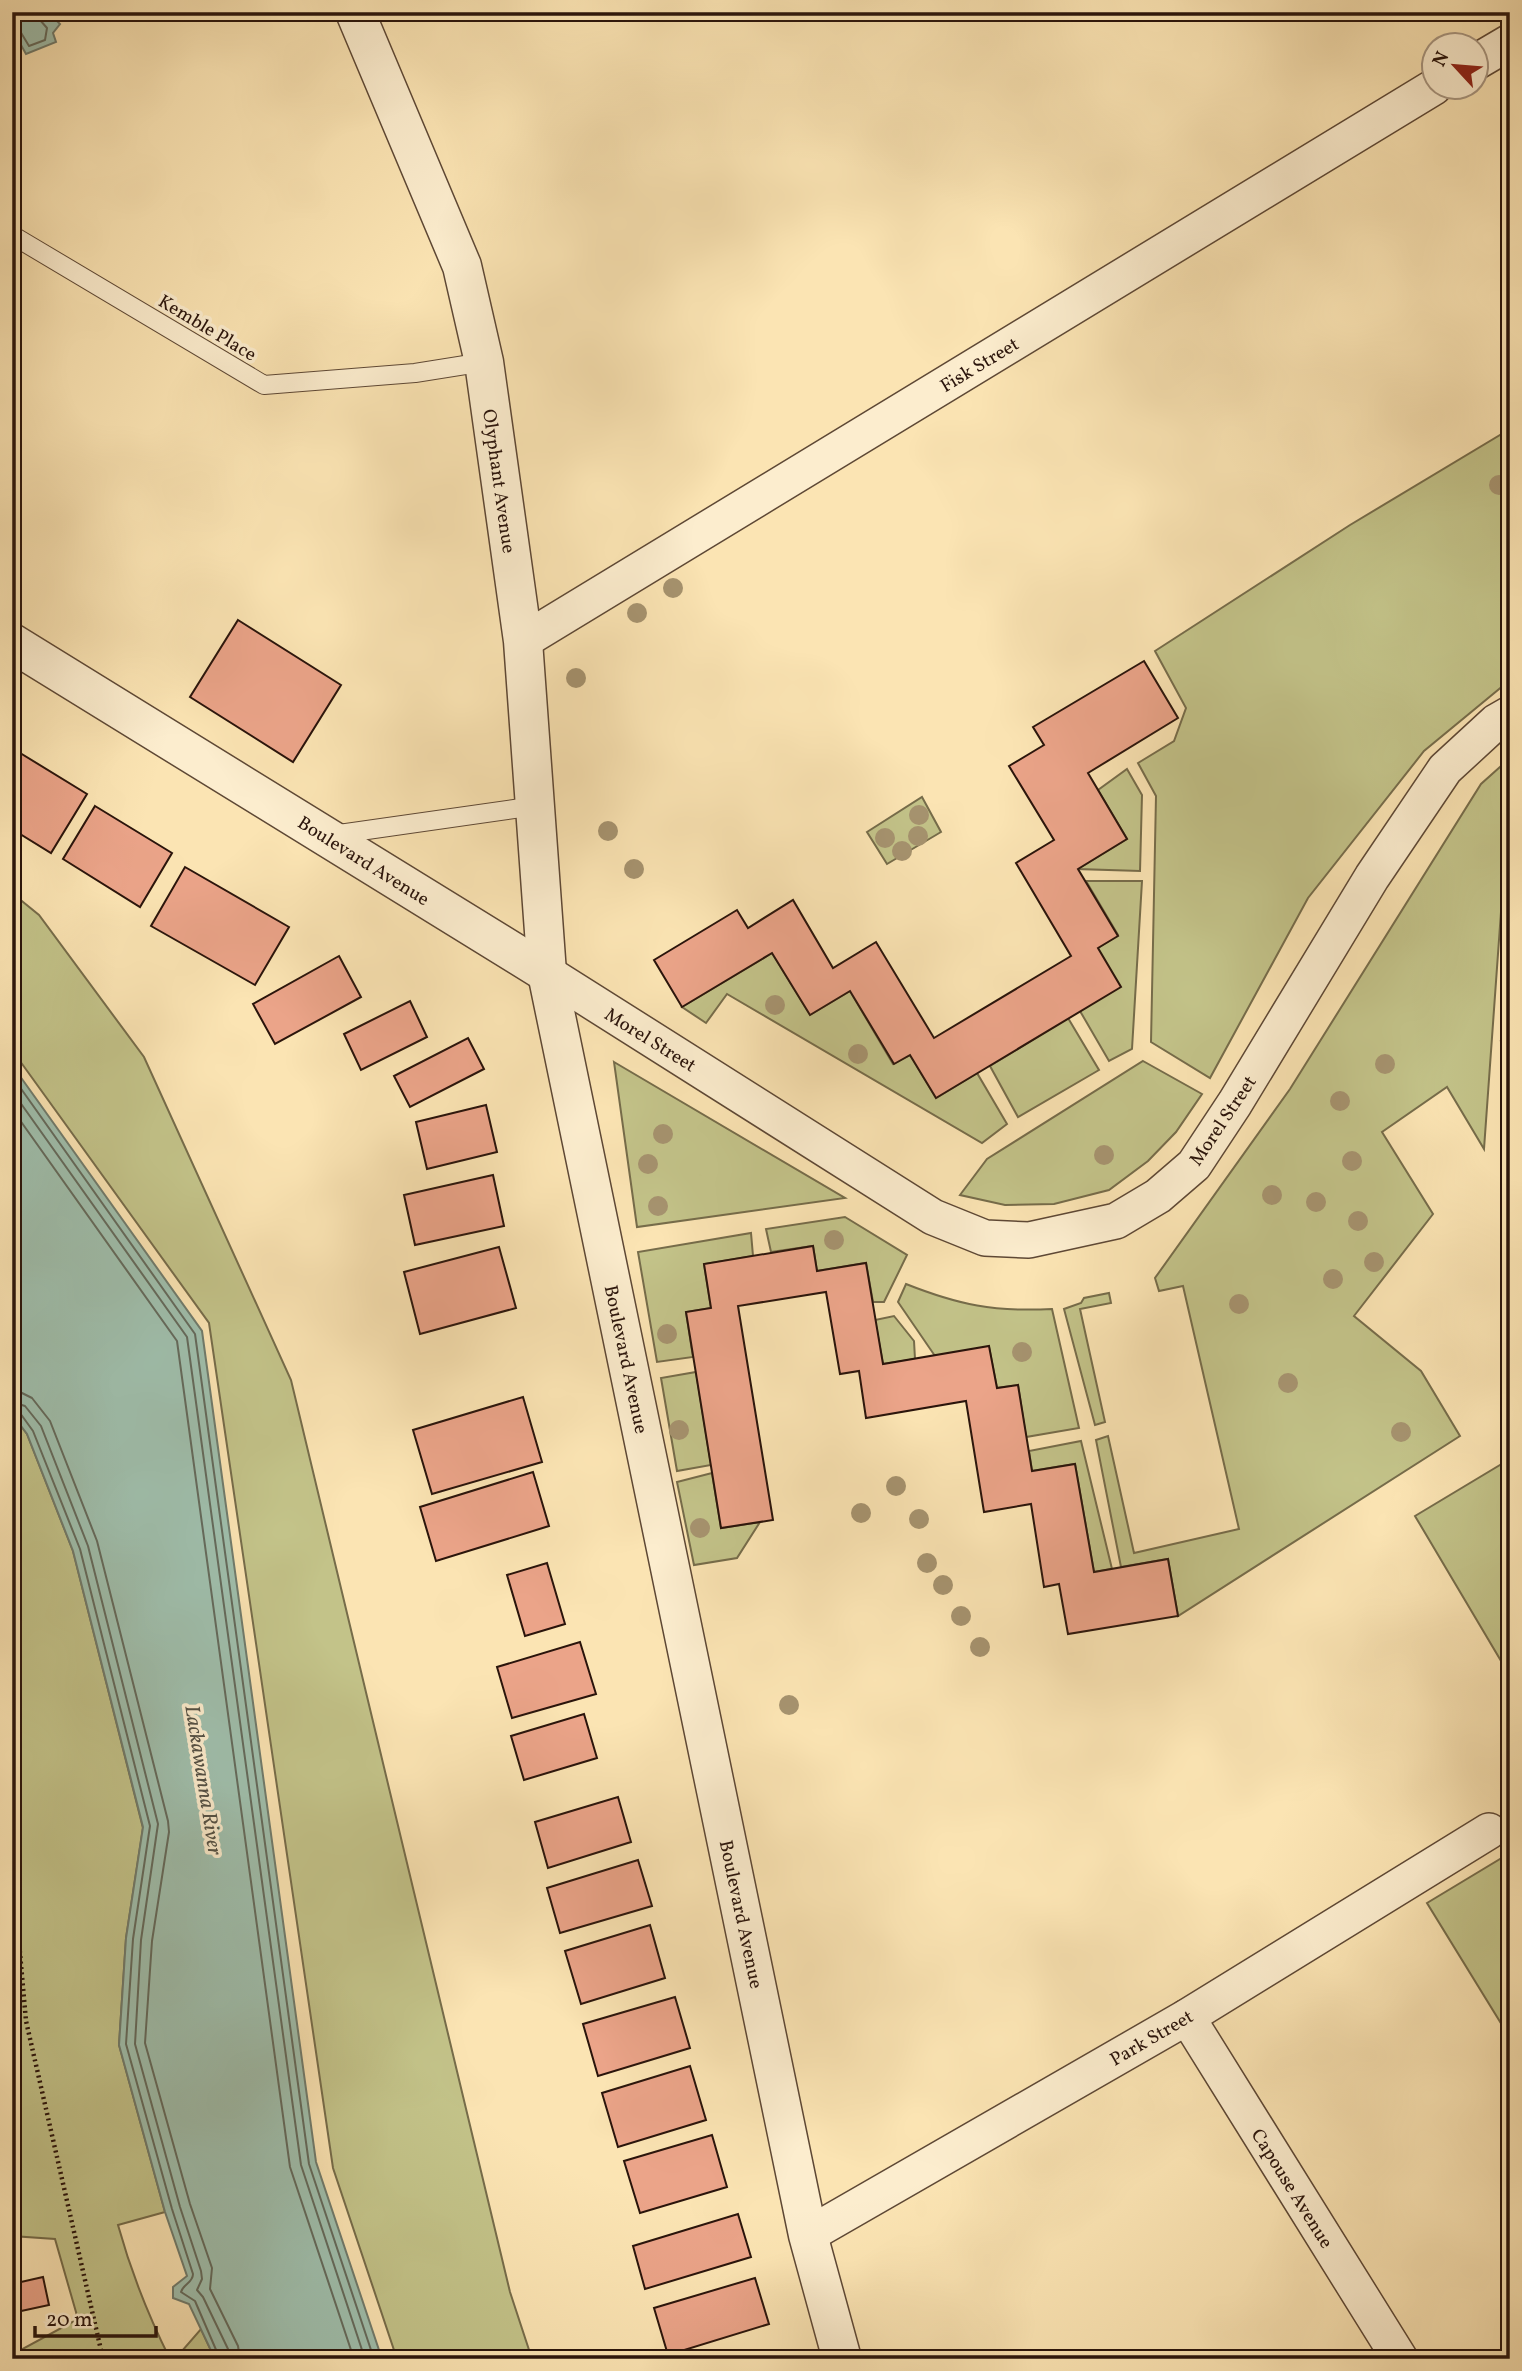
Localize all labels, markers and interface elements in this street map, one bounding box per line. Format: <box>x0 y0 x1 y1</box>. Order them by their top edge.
north arrow <box>1420 32 1490 102</box>
text: N <box>1427 47 1456 71</box>
street label: Kemble Place <box>153 289 261 368</box>
street label: Fisk Street <box>936 332 1025 399</box>
street label: Olyphant Avenue <box>475 408 521 555</box>
street label: Boulevard Avenue <box>292 811 434 913</box>
street label: Morel Street <box>599 1002 701 1079</box>
street label: Morel Street <box>1184 1071 1264 1171</box>
street label: Boulevard Avenue <box>597 1283 653 1436</box>
water label: Lackawanna River <box>176 1703 229 1858</box>
street label: Boulevard Avenue <box>712 1838 768 1991</box>
street label: Park Street <box>1105 2004 1199 2073</box>
street label: Capouse Avenue <box>1244 2124 1339 2254</box>
scale bar <box>35 2294 156 2338</box>
text: 20 m <box>46 2306 92 2335</box>

